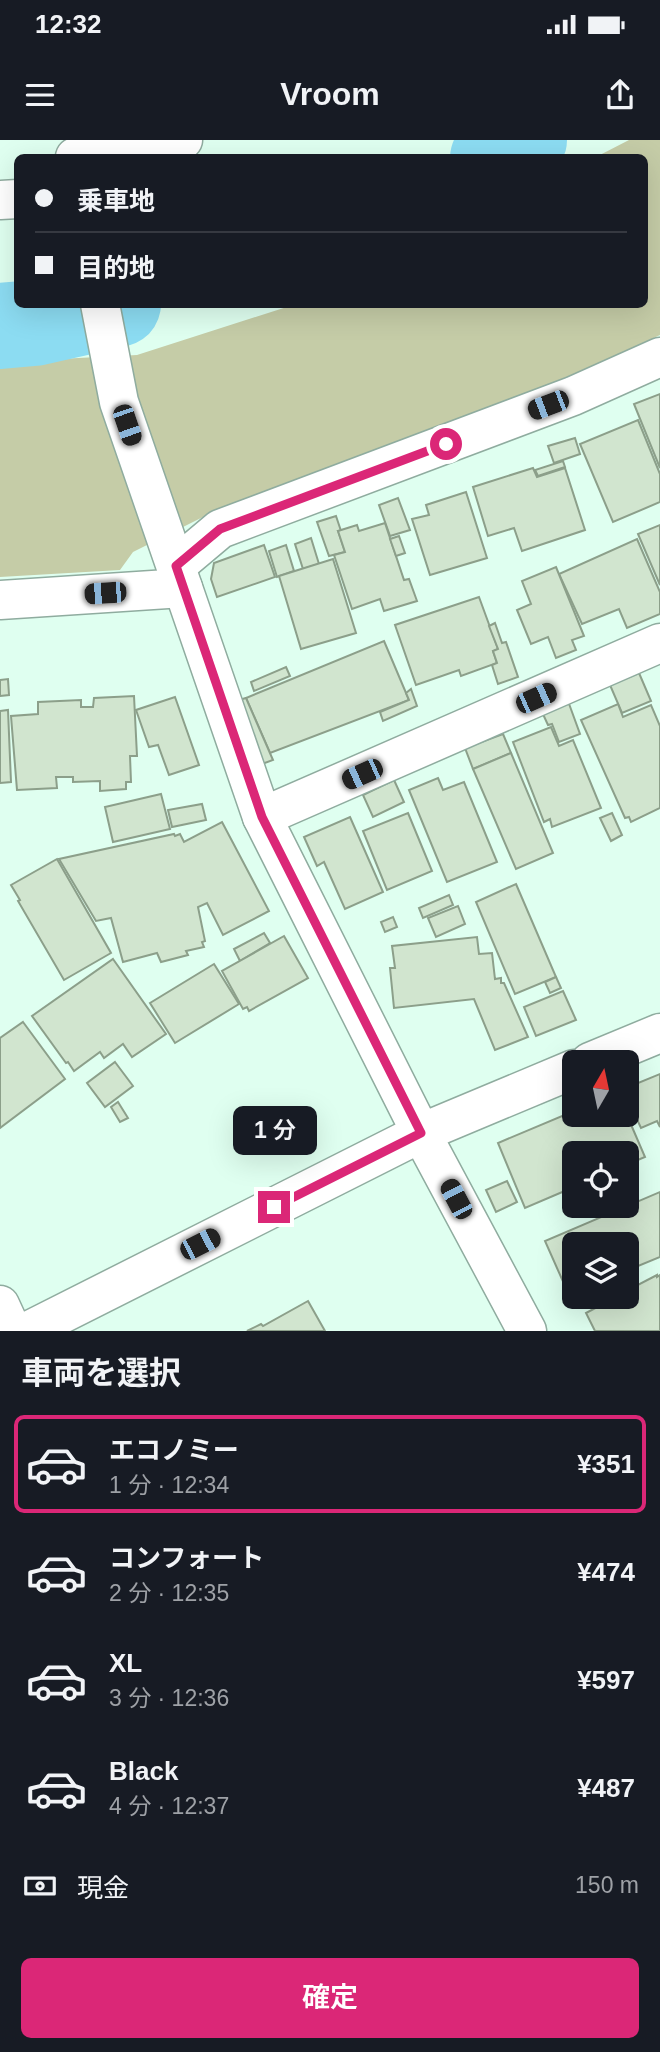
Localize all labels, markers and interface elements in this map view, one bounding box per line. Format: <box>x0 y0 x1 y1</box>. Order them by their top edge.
text: 12:32 <box>35 9 102 39</box>
icon: menu <box>21 76 59 114</box>
text: Vroom <box>280 76 380 112</box>
icon: share <box>601 76 639 114</box>
text: 乗車地 <box>77 186 155 216</box>
text: 目的地 <box>77 253 155 283</box>
car <box>525 388 572 422</box>
car <box>111 402 144 448</box>
route start <box>430 428 462 460</box>
car <box>84 581 127 605</box>
car <box>513 680 560 716</box>
car <box>339 756 386 792</box>
north arrow <box>562 1050 639 1127</box>
map controls <box>562 1050 639 1309</box>
callout: 1 分 <box>232 1105 316 1154</box>
text: 1 分 <box>254 1117 296 1143</box>
button: locate <box>562 1141 639 1218</box>
car <box>437 1176 476 1222</box>
route end <box>258 1191 290 1223</box>
car <box>177 1225 224 1263</box>
button: layers <box>562 1232 639 1309</box>
text: 車両を選択 <box>21 1355 181 1391</box>
icon: car <box>25 1433 88 1496</box>
text: エコノミー <box>109 1435 239 1465</box>
text: ¥351 <box>577 1449 635 1479</box>
text: 1 分 · 12:34 <box>109 1472 229 1498</box>
icon: car <box>25 1541 88 1604</box>
text: コンフォート <box>109 1543 264 1573</box>
text: ¥474 <box>577 1557 635 1587</box>
text: 2 分 · 12:35 <box>109 1580 229 1606</box>
text: XL <box>109 1648 142 1678</box>
icon: car <box>25 1649 88 1712</box>
text: ¥597 <box>577 1665 635 1695</box>
text: 3 分 · 12:36 <box>109 1685 229 1711</box>
text: Black <box>109 1756 178 1786</box>
icon: car <box>25 1757 88 1820</box>
text: ¥487 <box>577 1773 635 1803</box>
text: 4 分 · 12:37 <box>109 1793 229 1819</box>
icon: cash <box>21 1867 59 1905</box>
text: 150 m <box>575 1872 639 1898</box>
text: 現金 <box>77 1873 129 1903</box>
button: 確定 <box>21 1958 639 2038</box>

